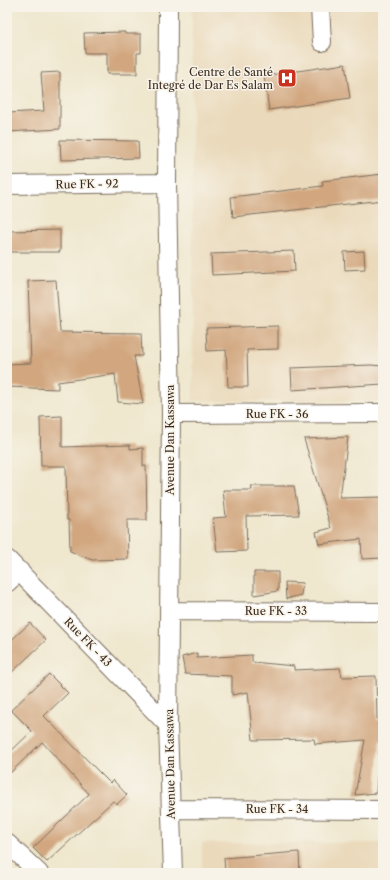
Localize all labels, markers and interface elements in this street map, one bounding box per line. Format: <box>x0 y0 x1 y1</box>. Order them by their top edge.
place label: Centre de Santé Integré de Dar Es Salam <box>148 65 274 92</box>
hospital icon: Centre de Santé Integré de Dar Es Salam <box>276 67 298 89</box>
street label: Rue FK - 92 <box>55 176 119 192</box>
street label: Avenue Dan Kassawa <box>163 385 177 496</box>
street label: Rue FK - 36 <box>246 407 309 421</box>
street label: Rue FK - 33 <box>245 604 307 618</box>
street label: Rue FK - 43 <box>61 615 115 669</box>
street label: Avenue Dan Kassawa <box>162 708 178 820</box>
street label: Rue FK - 34 <box>246 802 308 816</box>

